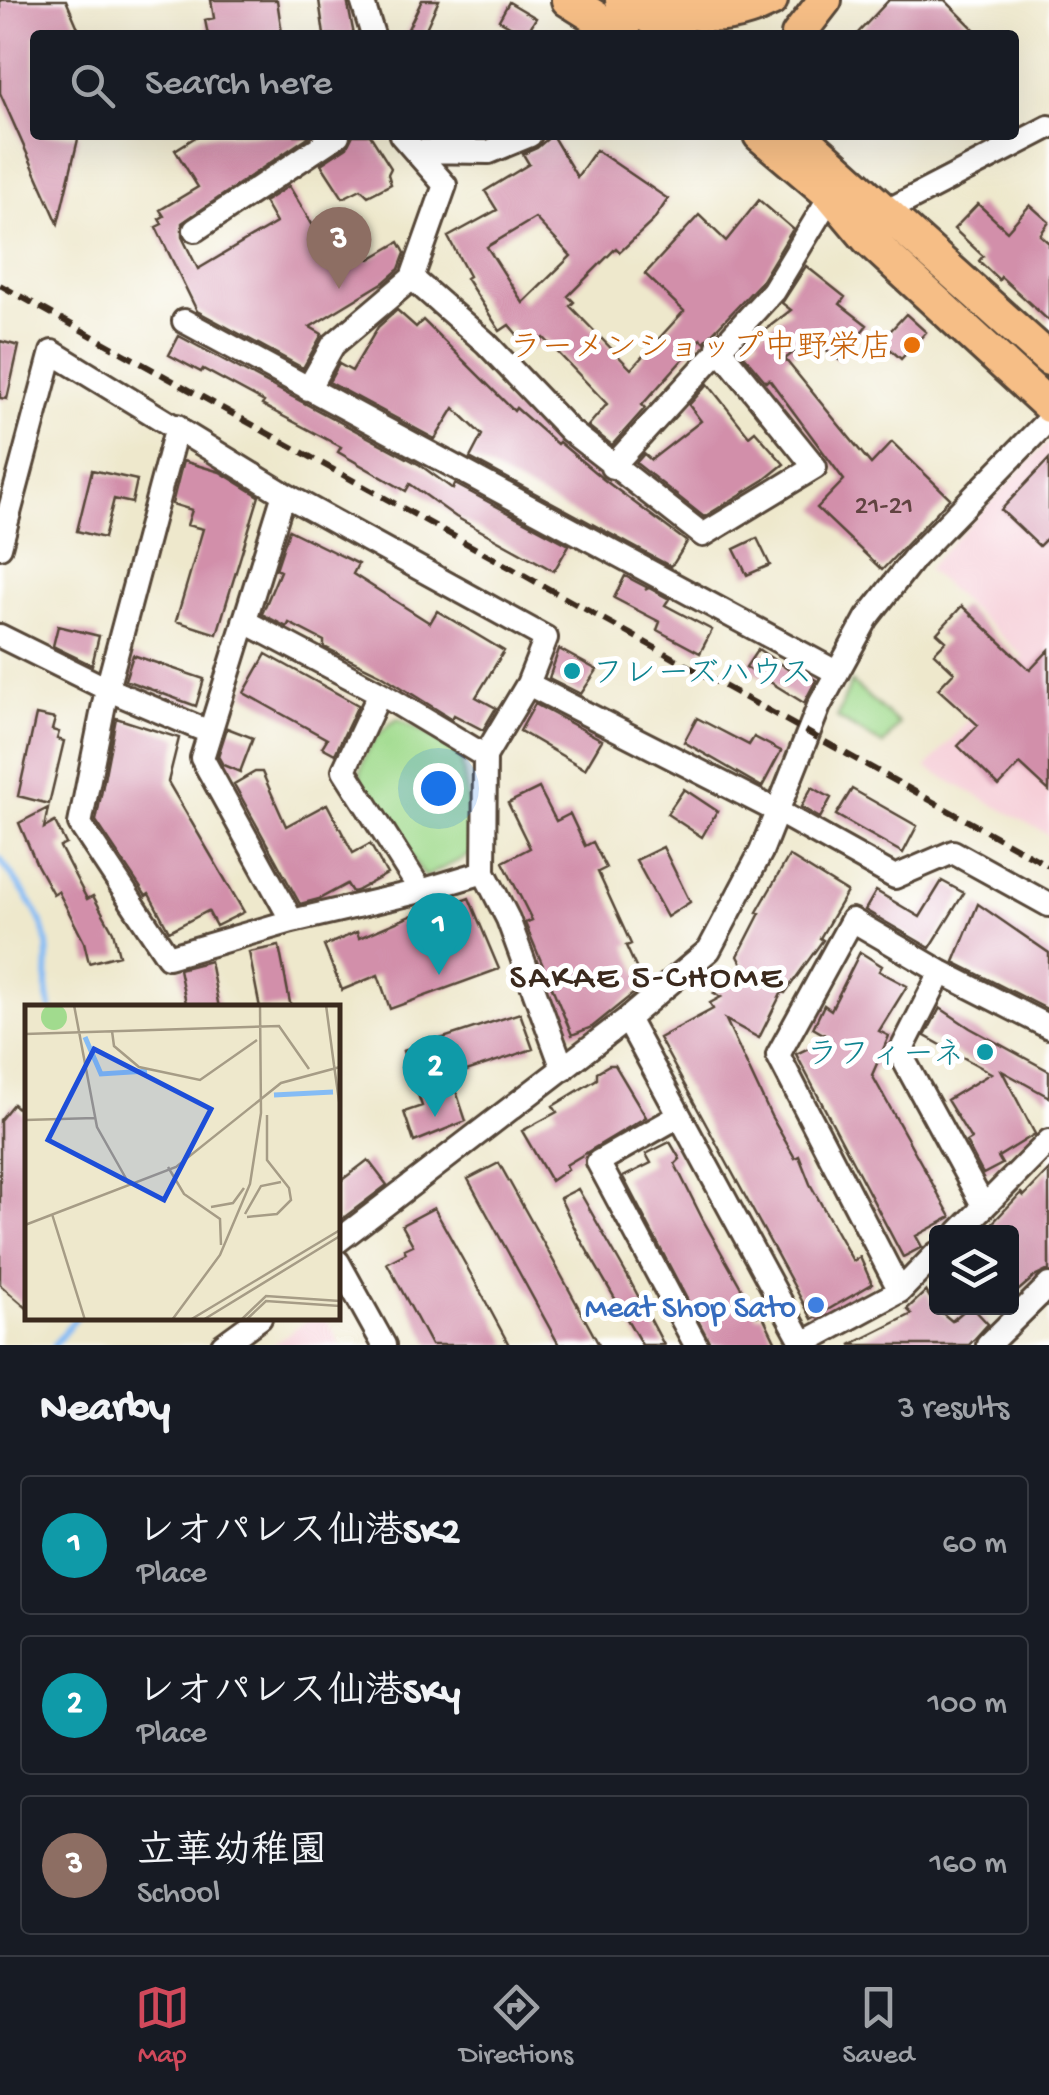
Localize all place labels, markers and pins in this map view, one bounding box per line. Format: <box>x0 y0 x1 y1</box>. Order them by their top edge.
pin: 3 <box>306 206 372 289</box>
place label: ラーメンショップ中野栄店 <box>509 329 892 369</box>
marker: ラーメンショップ中野栄店 <box>901 334 923 356</box>
place label: フレーズハウス <box>592 657 813 695</box>
marker: フレーズハウス <box>561 660 583 682</box>
pin: 1 <box>406 892 472 975</box>
pin: 2 <box>402 1034 468 1117</box>
place label: ラフィーネ <box>806 1038 965 1076</box>
marker: ラフィーネ <box>974 1041 996 1063</box>
place label: Meat Shop Sato <box>585 1291 796 1329</box>
marker: Meat Shop Sato <box>805 1294 827 1316</box>

